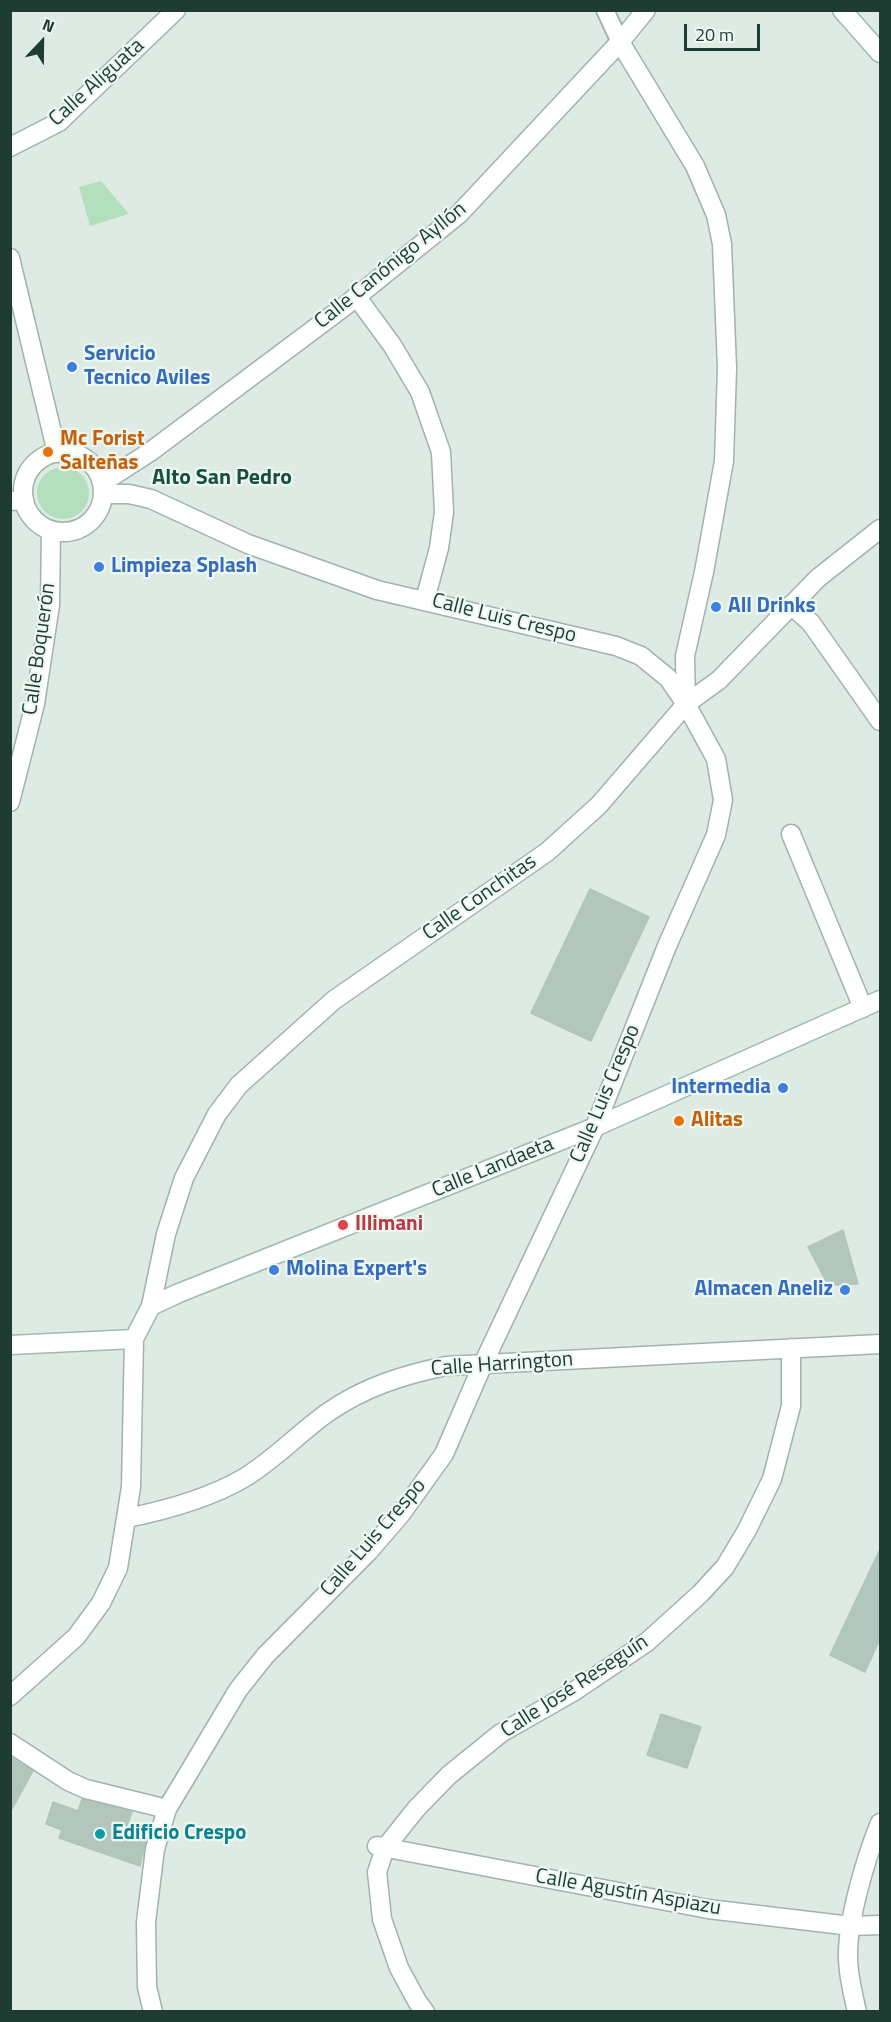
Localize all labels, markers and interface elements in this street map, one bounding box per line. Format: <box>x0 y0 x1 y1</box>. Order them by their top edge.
north arrow <box>12 12 72 72</box>
text: N <box>39 12 58 39</box>
scale bar <box>687 12 764 50</box>
text: 20 m <box>695 21 734 48</box>
street label: Calle Aliguata <box>44 34 150 132</box>
street label: Calle Canónigo Ayllón <box>310 197 472 335</box>
place label: Servicio Tecnico Aviles <box>84 342 210 392</box>
marker: Servicio Tecnico Aviles <box>65 360 79 374</box>
place label: Mc Forist Salteñas <box>60 427 145 477</box>
marker: Mc Forist Salteñas <box>41 445 55 459</box>
district label: Alto San Pedro <box>152 466 292 492</box>
place label: Limpieza Splash <box>111 554 257 580</box>
marker: Limpieza Splash <box>92 560 106 574</box>
street label: Calle Boquerón <box>18 581 62 717</box>
street label: Calle Luis Crespo <box>429 589 579 649</box>
place label: All Drinks <box>728 594 816 620</box>
marker: All Drinks <box>709 600 723 614</box>
street label: Calle Conchitas <box>418 849 542 947</box>
street label: Calle Luis Crespo <box>566 1021 646 1167</box>
place label: Intermedia <box>671 1075 771 1101</box>
marker: Intermedia <box>776 1081 790 1095</box>
place label: Alitas <box>691 1108 743 1134</box>
marker: Alitas <box>672 1114 686 1128</box>
street label: Calle Landaeta <box>429 1132 557 1204</box>
place label: Illimani <box>355 1212 423 1238</box>
marker: Illimani <box>336 1218 350 1232</box>
place label: Molina Expert's <box>286 1257 427 1283</box>
marker: Molina Expert's <box>267 1263 281 1277</box>
place label: Almacen Aneliz <box>695 1277 833 1303</box>
marker: Almacen Aneliz <box>838 1283 852 1297</box>
street label: Calle Harrington <box>430 1347 574 1383</box>
street label: Calle Luis Crespo <box>316 1474 432 1602</box>
street label: Calle José Reseguín <box>497 1630 653 1744</box>
place label: Edificio Crespo <box>112 1821 246 1847</box>
marker: Edificio Crespo <box>93 1827 107 1841</box>
street label: Calle Agustín Aspiazu <box>533 1864 723 1922</box>

